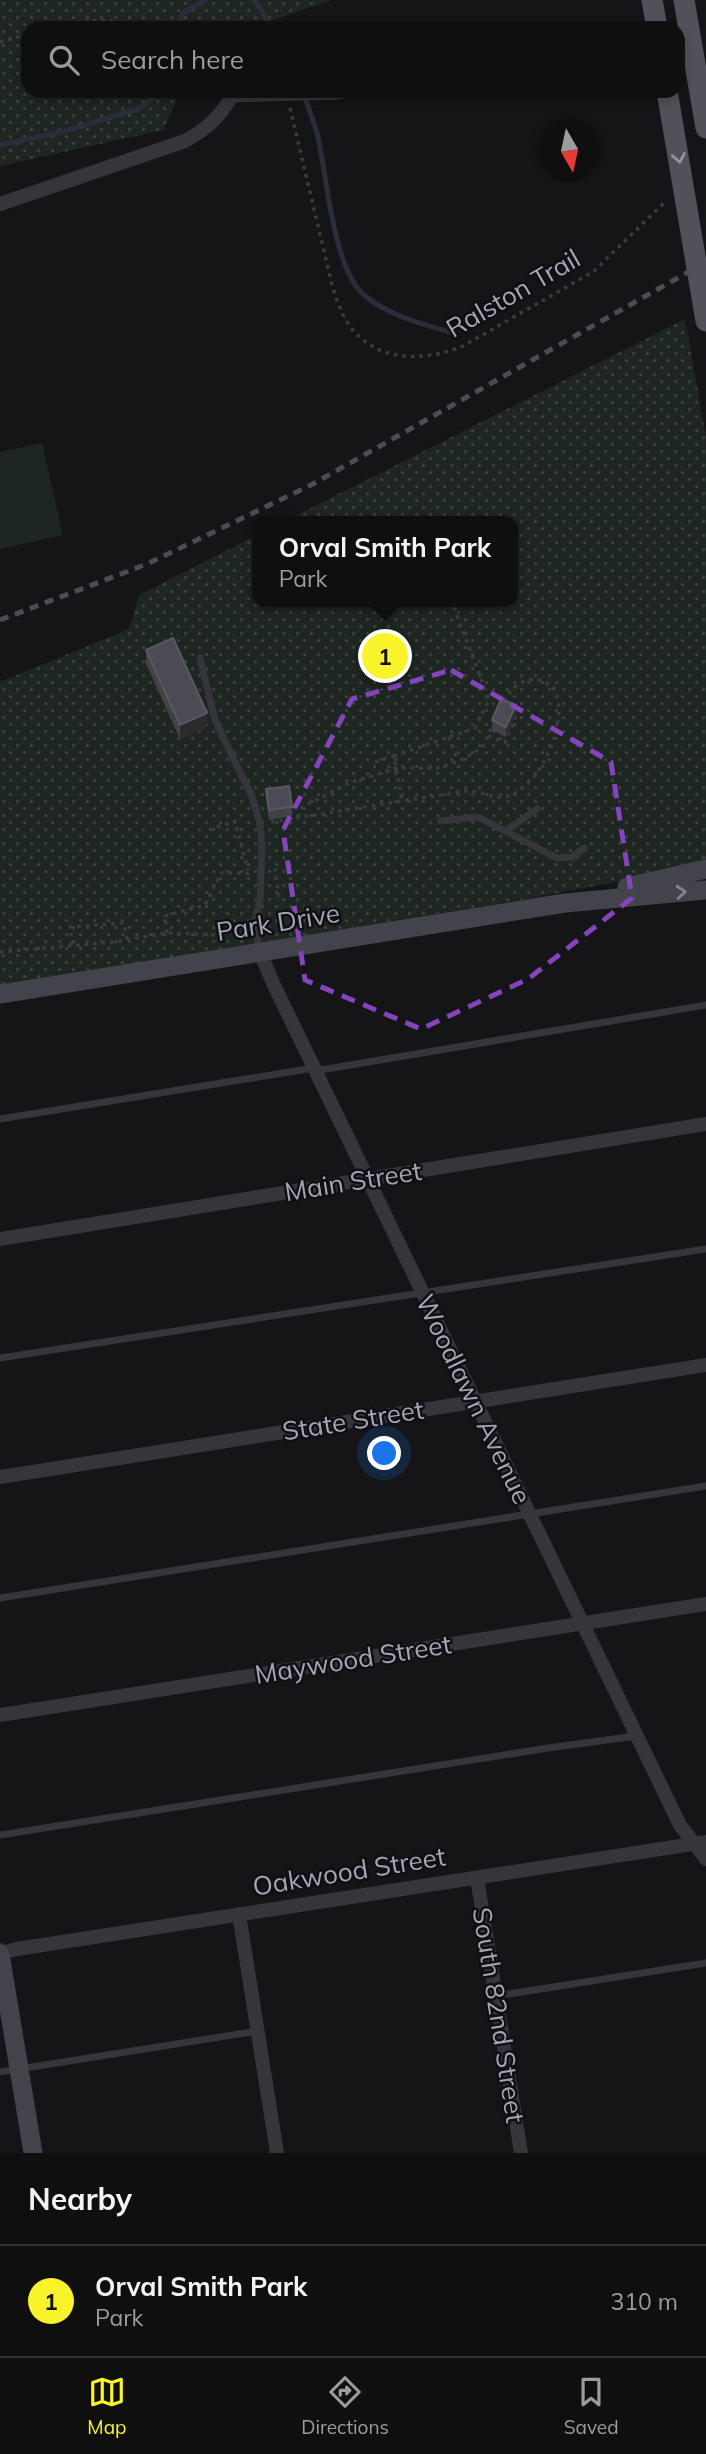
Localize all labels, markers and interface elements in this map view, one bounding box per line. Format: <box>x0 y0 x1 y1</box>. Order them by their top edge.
search box <box>21 21 685 98</box>
icon: search <box>45 41 83 79</box>
text: Search here <box>101 43 244 76</box>
north arrow <box>538 119 601 182</box>
one-way arrow <box>671 152 686 164</box>
street label: Ralston Trail <box>440 241 586 345</box>
popup <box>252 516 518 607</box>
text: Orval Smith Park <box>279 531 491 564</box>
text: Park <box>279 564 327 593</box>
pin: 1 <box>362 630 408 682</box>
one-way arrow <box>676 885 687 900</box>
street label: Park Drive <box>214 896 342 948</box>
street label: Main Street <box>282 1154 424 1208</box>
street label: Woodlawn Avenue <box>409 1289 539 1509</box>
street label: State Street <box>280 1393 426 1447</box>
your location <box>367 1436 401 1470</box>
street label: Maywood Street <box>252 1627 454 1691</box>
street label: Oakwood Street <box>250 1839 448 1903</box>
street label: South 82nd Street <box>466 1905 532 2125</box>
text: Nearby <box>28 2180 132 2218</box>
text: Orval Smith Park <box>95 2270 307 2303</box>
text: 1 <box>44 2287 58 2316</box>
text: 310 m <box>610 2287 678 2316</box>
text: Park <box>95 2303 143 2332</box>
tab: Map <box>87 2373 126 2439</box>
tab: Directions <box>301 2373 389 2439</box>
tab: Saved <box>564 2373 619 2439</box>

